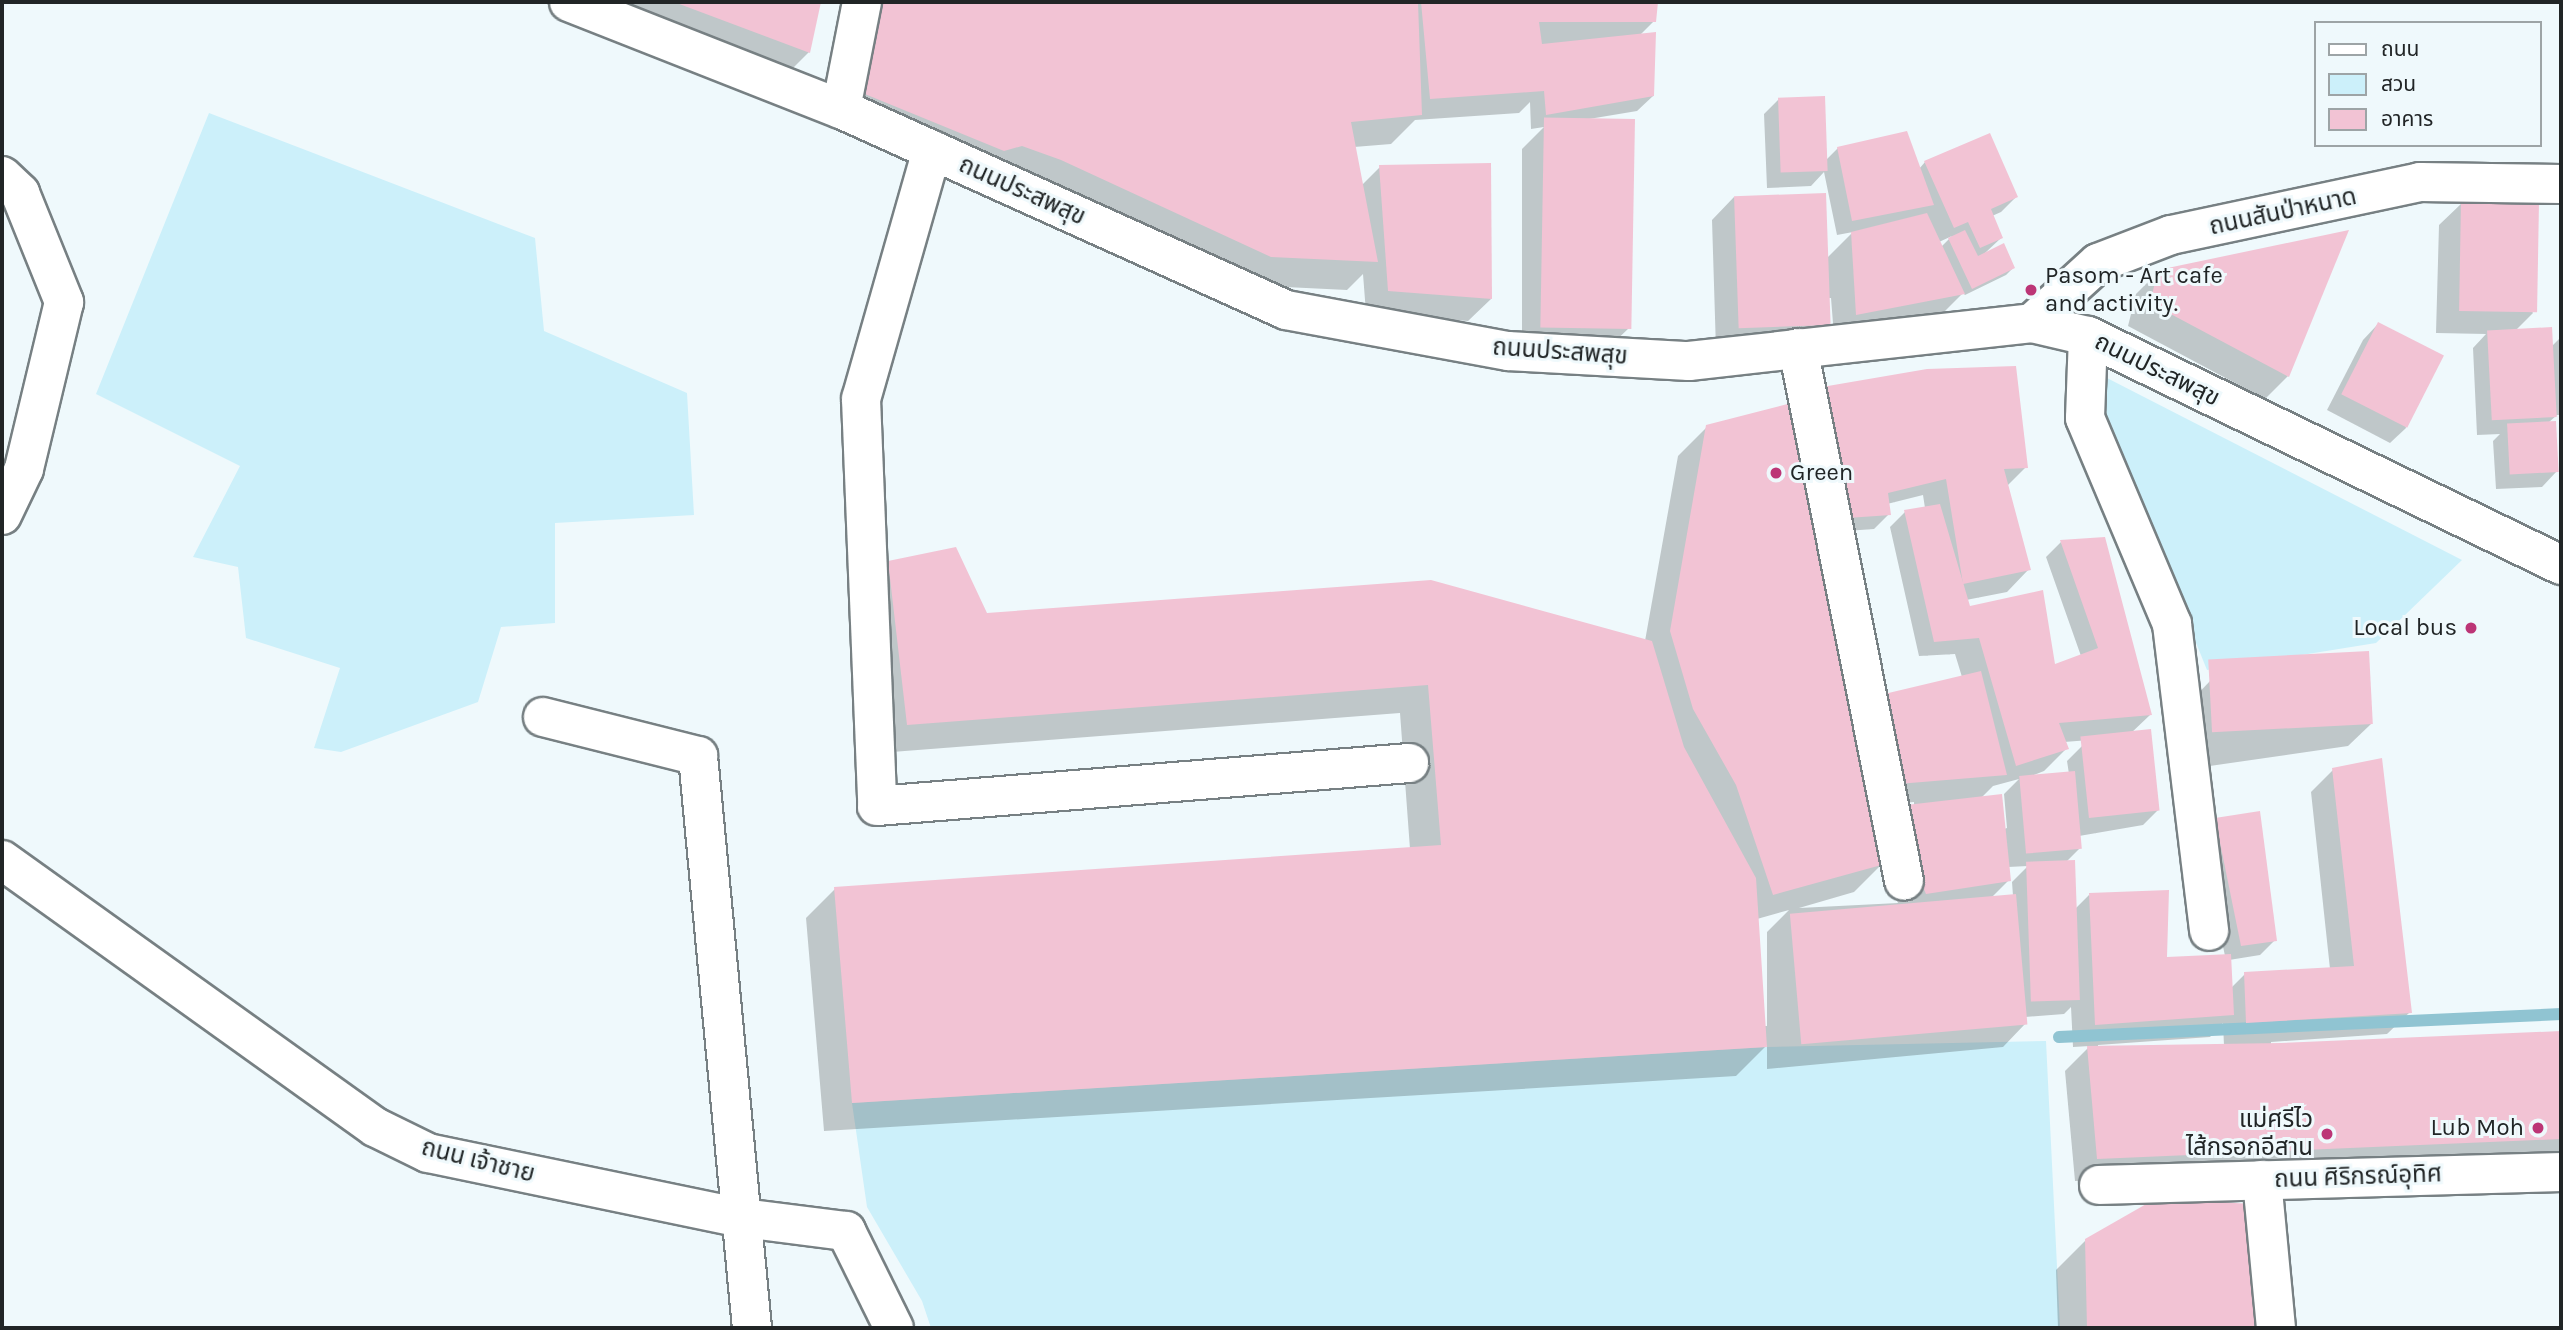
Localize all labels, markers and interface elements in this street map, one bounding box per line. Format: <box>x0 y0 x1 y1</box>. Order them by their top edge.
legend <box>2314 21 2542 147</box>
text: ถนน <box>2381 37 2419 61</box>
text: สวน <box>2381 72 2416 96</box>
text: อาคาร <box>2381 107 2433 131</box>
street label: ถนนประสพสุข <box>954 150 1090 232</box>
street label: ถนนสันป่าหนาด <box>2207 182 2359 242</box>
place label: Pasom - Art cafe and activity. <box>2045 262 2223 318</box>
marker: Pasom - Art cafe and activity. <box>2023 282 2039 298</box>
street label: ถนนประสพสุข <box>2090 327 2224 413</box>
street label: ถนนประสพสุข <box>1491 333 1629 371</box>
place label: Green <box>1790 459 1853 487</box>
marker: Green <box>1768 465 1784 481</box>
place label: Local bus <box>2353 614 2457 642</box>
marker: Local bus <box>2463 620 2479 636</box>
place label: แม่ศรีไว ไส้กรอกอีสาน <box>2186 1106 2313 1162</box>
place label: Lub Moh <box>2430 1114 2524 1142</box>
marker: Lub Moh <box>2530 1120 2546 1136</box>
marker: แม่ศรีไว ไส้กรอกอีสาน <box>2319 1126 2335 1142</box>
street label: ถนน เจ้าชาย <box>418 1133 538 1189</box>
street label: ถนน ศิริกรณ์อุทิศ <box>2274 1160 2442 1194</box>

